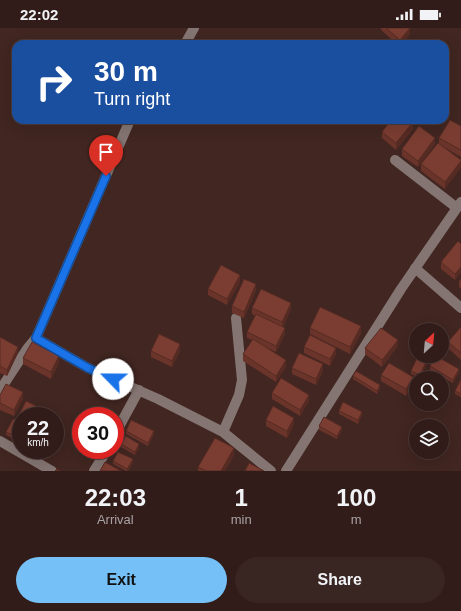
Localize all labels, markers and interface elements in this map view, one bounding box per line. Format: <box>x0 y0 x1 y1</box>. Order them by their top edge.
text: 22:02 <box>20 6 58 23</box>
icon: right <box>28 56 80 108</box>
text: 30 m <box>94 56 158 87</box>
text: Turn right <box>94 89 170 109</box>
pin <box>89 135 123 176</box>
icon: arrive <box>95 141 117 163</box>
north arrow <box>409 323 449 363</box>
map controls <box>409 323 449 459</box>
position arrow <box>92 358 134 400</box>
button: search <box>409 371 449 411</box>
speed limit sign: 30 <box>72 407 124 459</box>
text: 22 <box>27 417 49 439</box>
button: layers <box>409 419 449 459</box>
text: km/h <box>27 437 49 448</box>
text: 22:03 <box>85 484 146 511</box>
text: 1 <box>234 484 248 511</box>
text: 100 <box>336 484 376 511</box>
text: Arrival <box>97 512 134 527</box>
text: min <box>231 512 252 527</box>
text: m <box>351 512 362 527</box>
button: Exit <box>16 557 227 603</box>
button: Share <box>235 557 445 603</box>

